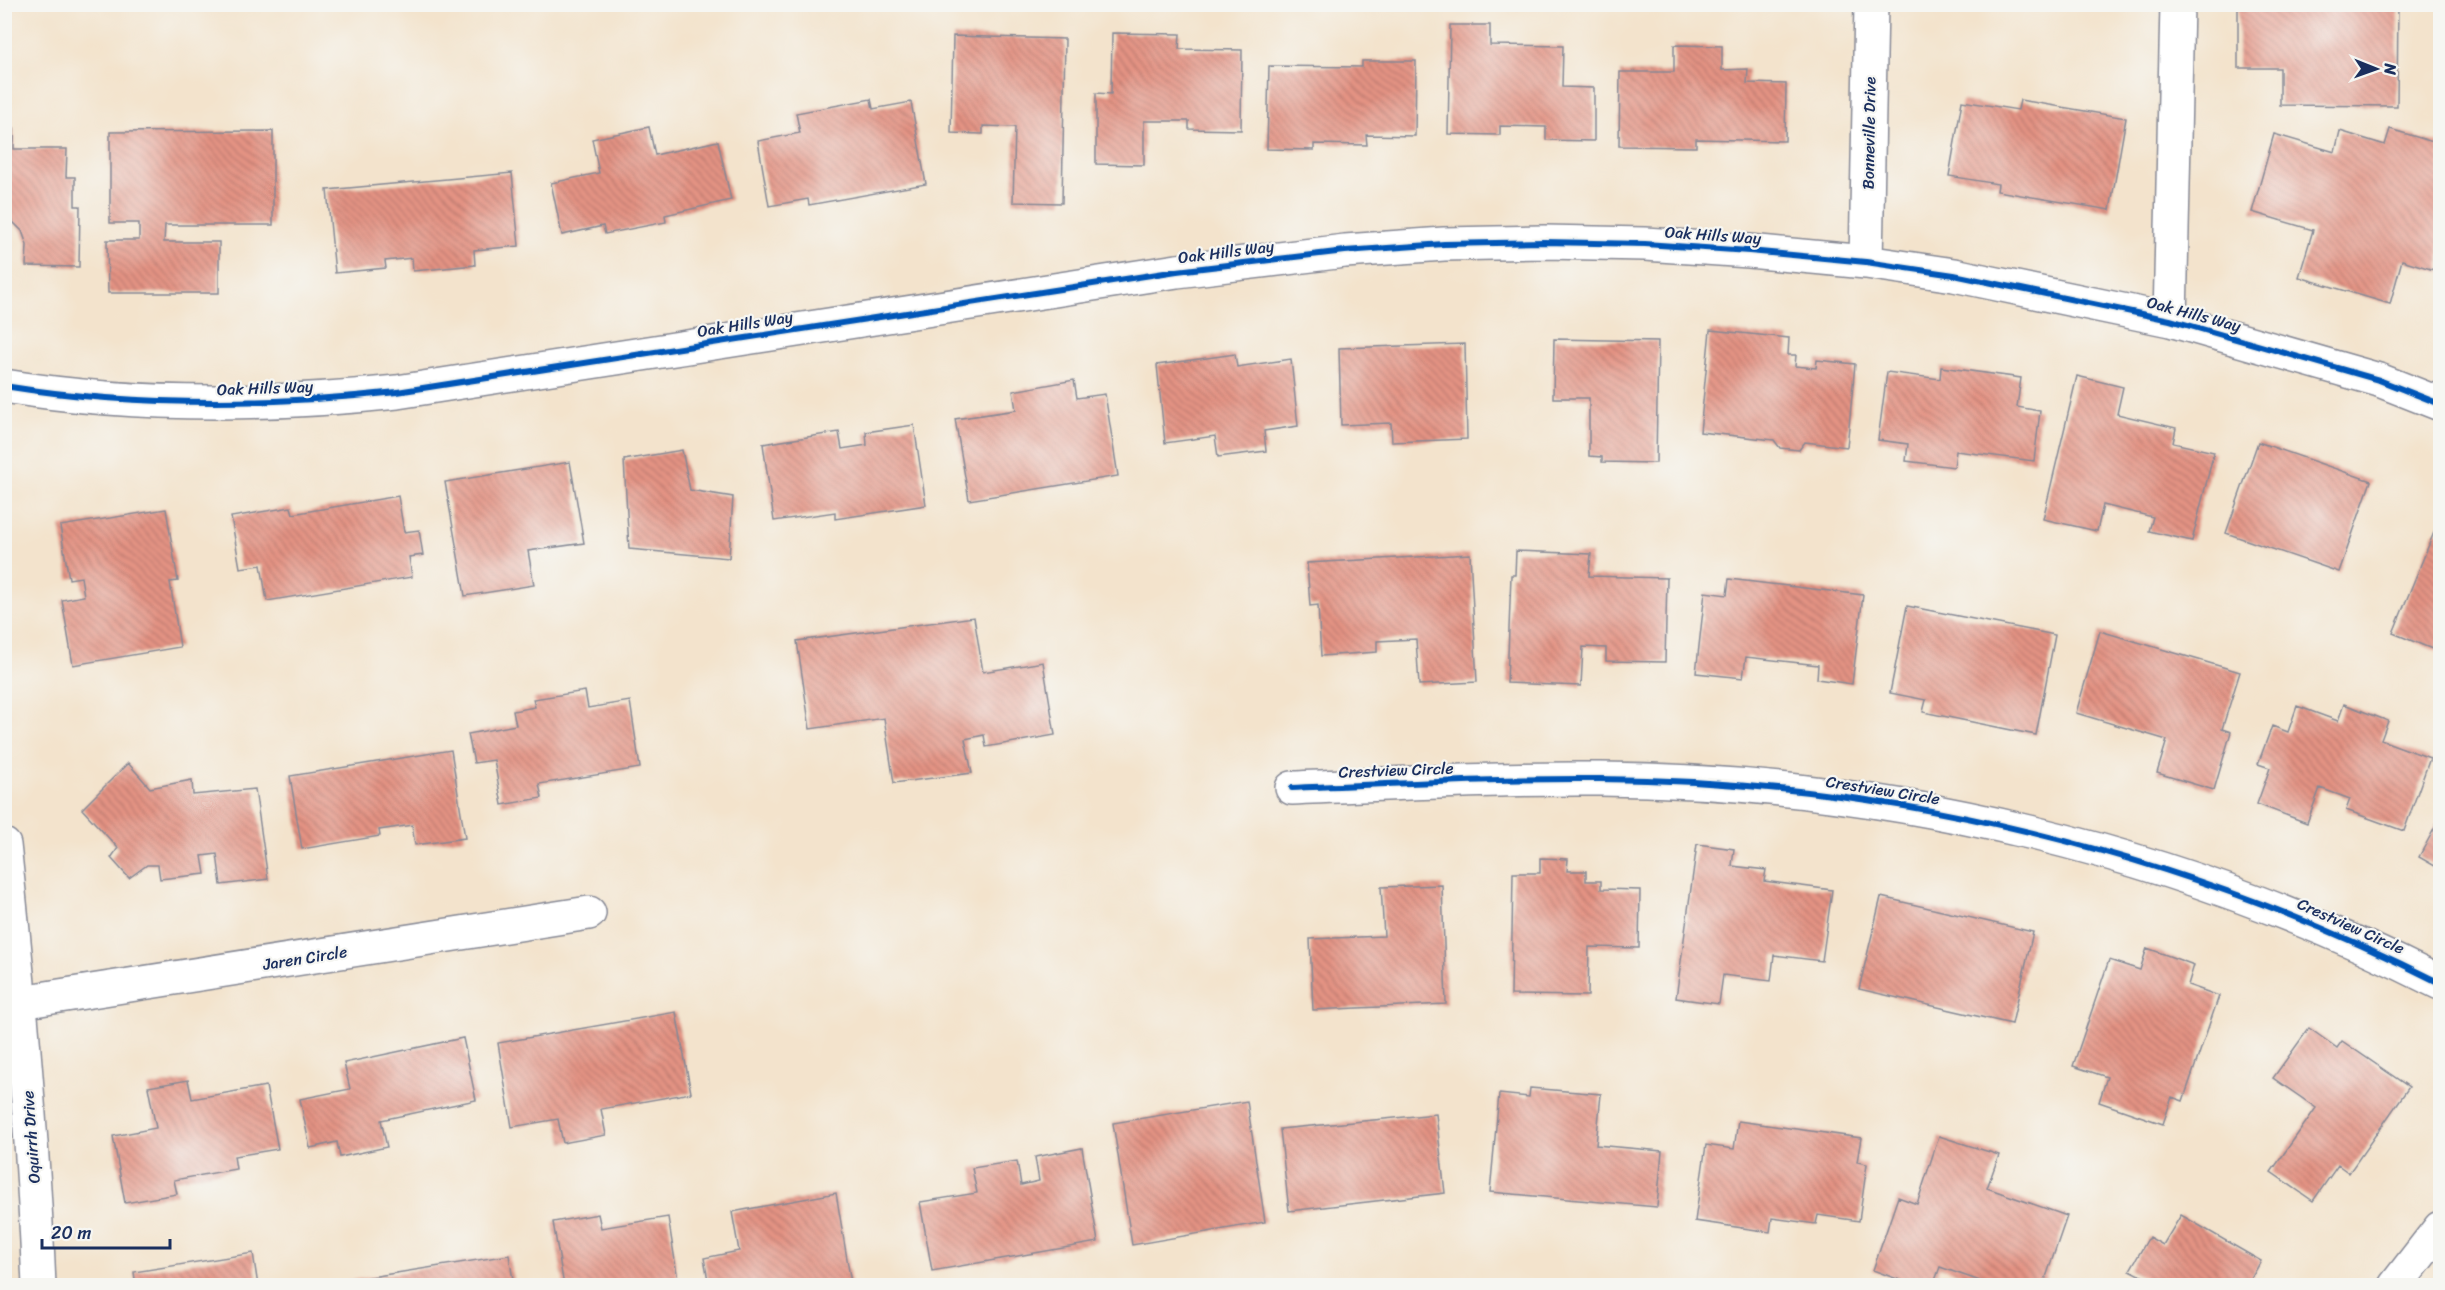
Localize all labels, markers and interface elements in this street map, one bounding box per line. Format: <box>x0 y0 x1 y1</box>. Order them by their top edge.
north arrow <box>2346 39 2406 99</box>
text: N <box>2376 62 2405 76</box>
street label: Bonneville Drive <box>1854 76 1884 190</box>
street label: Oak Hills Way <box>1664 217 1763 253</box>
street label: Oak Hills Way <box>1176 232 1276 272</box>
street label: Oak Hills Way <box>2144 288 2245 341</box>
street label: Oak Hills Way <box>695 302 796 346</box>
street label: Oak Hills Way <box>216 372 314 404</box>
street label: Crestview Circle <box>1338 754 1454 786</box>
street label: Crestview Circle <box>1824 767 1942 813</box>
street label: Crestview Circle <box>2293 889 2409 963</box>
street label: Jaren Circle <box>260 937 349 979</box>
street label: Oquirrh Drive <box>13 1090 49 1184</box>
scale bar <box>42 1212 170 1250</box>
text: 20 m <box>51 1217 91 1249</box>

